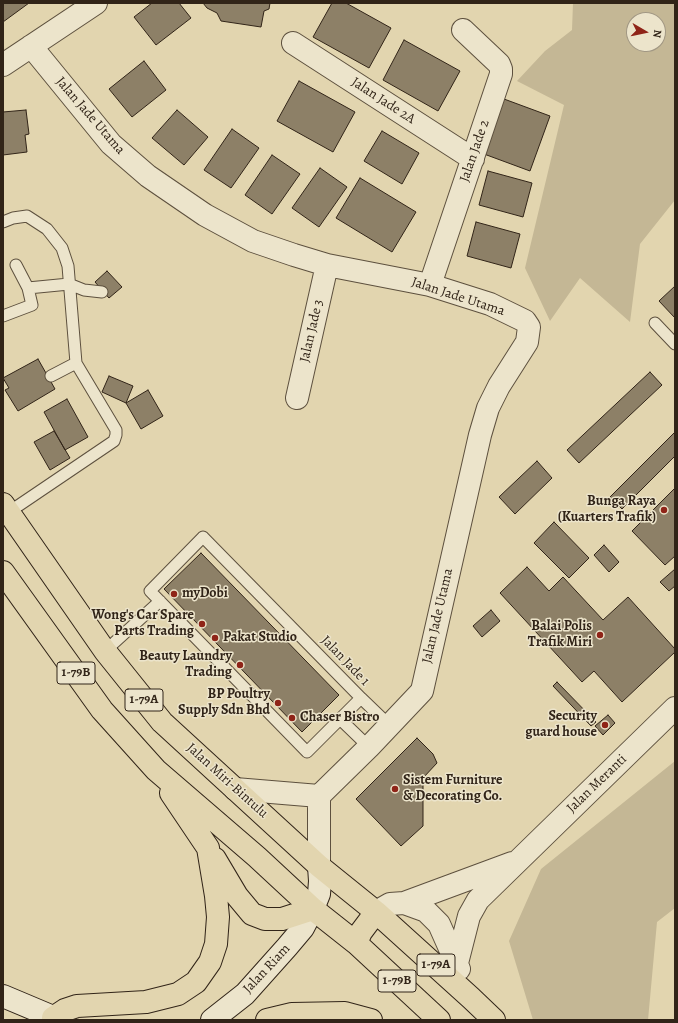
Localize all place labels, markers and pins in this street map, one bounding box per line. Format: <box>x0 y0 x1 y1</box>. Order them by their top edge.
place label: Bunga Raya (Kuarters Trafik) <box>558 494 656 526</box>
marker: Bunga Raya (Kuarters Trafik) <box>659 505 669 515</box>
place label: myDobi <box>182 586 228 602</box>
marker: myDobi <box>169 589 179 599</box>
place label: Wong's Car Spare Parts Trading <box>92 608 194 640</box>
marker: Wong's Car Spare Parts Trading <box>197 619 207 629</box>
place label: Balai Polis Trafik Miri <box>528 619 592 652</box>
place label: Pakat Studio <box>223 630 297 646</box>
marker: Balai Polis Trafik Miri <box>595 630 605 640</box>
marker: Pakat Studio <box>210 633 220 643</box>
place label: Beauty Laundry Trading <box>139 649 232 682</box>
marker: Beauty Laundry Trading <box>235 660 245 670</box>
place label: BP Poultry Supply Sdn Bhd <box>178 687 270 720</box>
marker: BP Poultry Supply Sdn Bhd <box>273 698 283 708</box>
place label: Security guard house <box>525 709 597 742</box>
place label: Chaser Bistro <box>300 710 379 726</box>
marker: Chaser Bistro <box>287 713 297 723</box>
marker: Security guard house <box>600 720 610 730</box>
place label: Sistem Furniture & Decorating Co. <box>403 773 503 806</box>
marker: Sistem Furniture & Decorating Co. <box>390 784 400 794</box>

